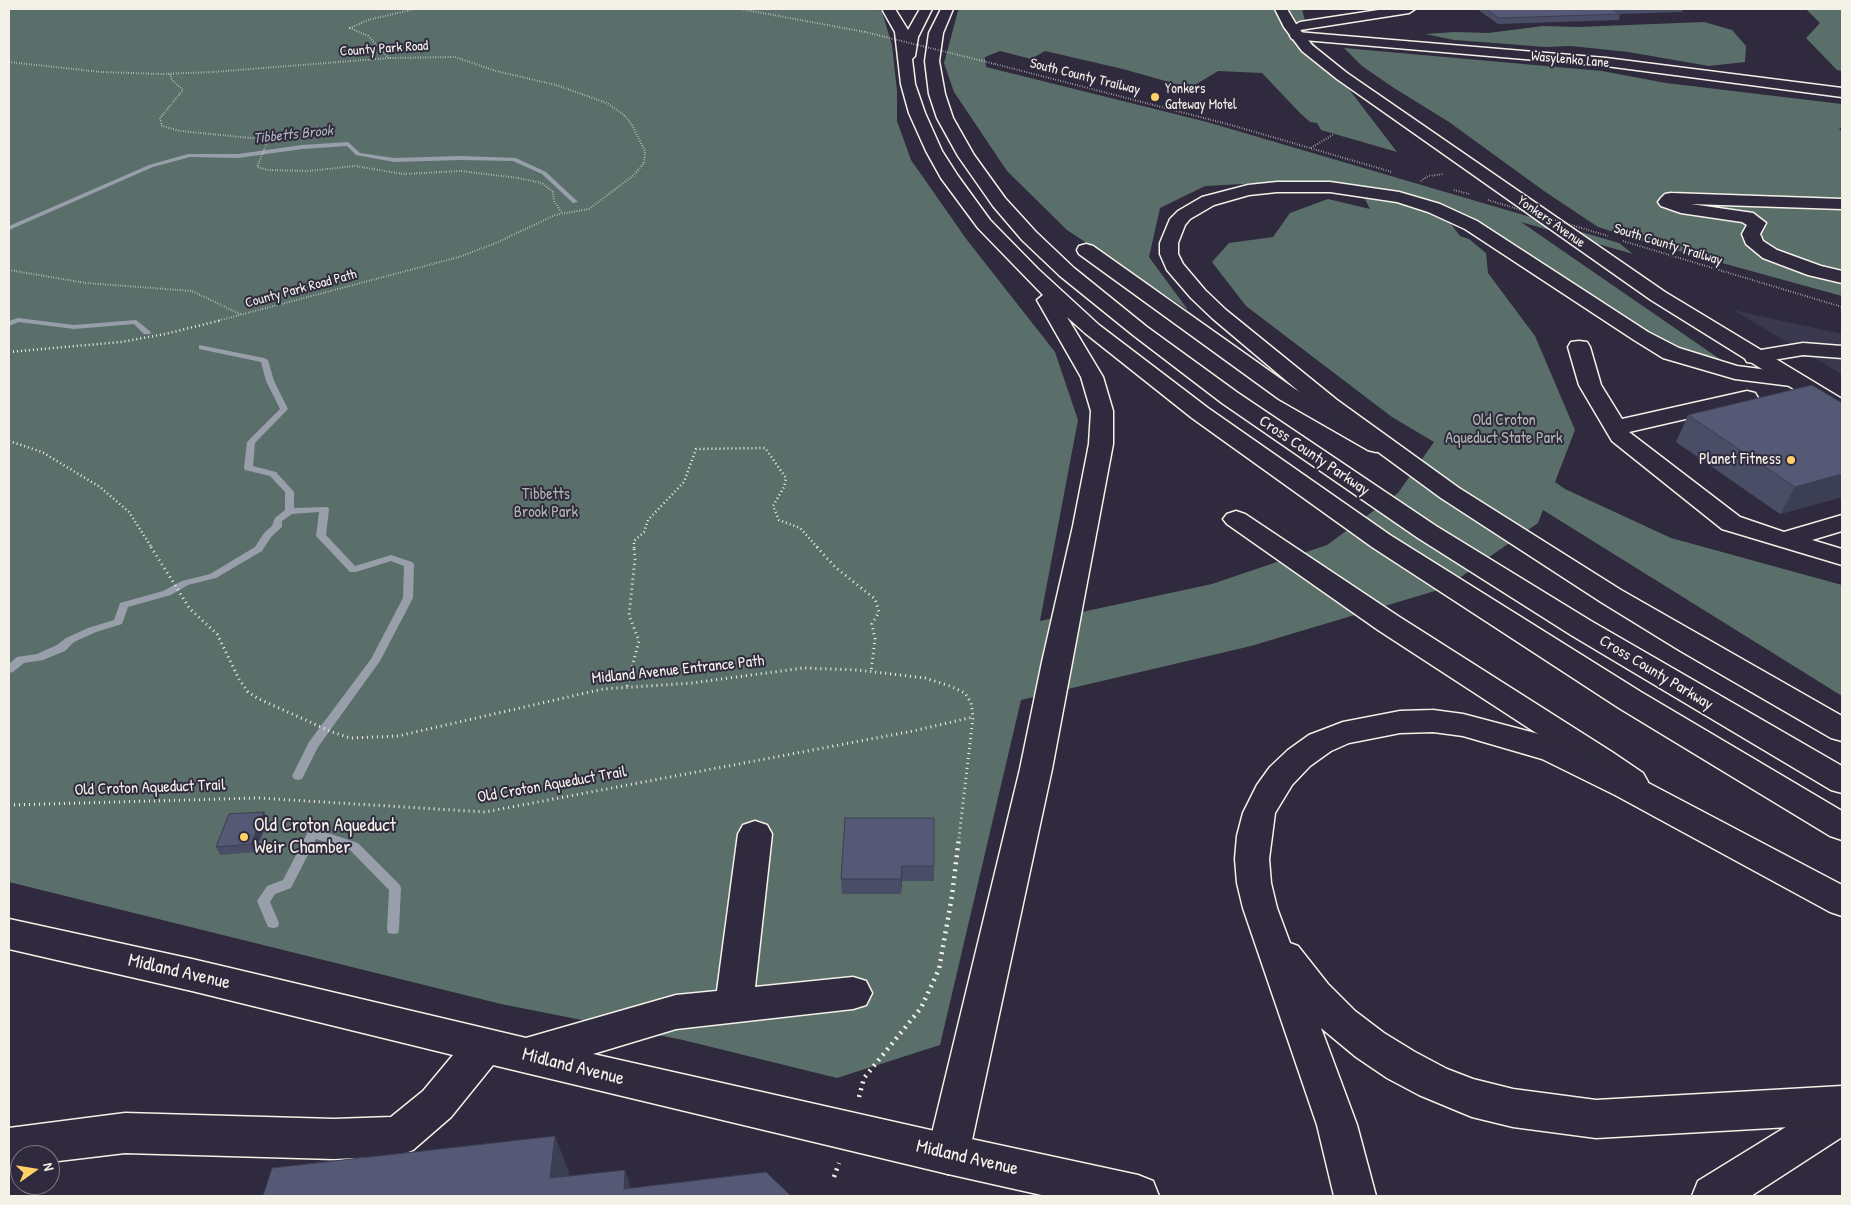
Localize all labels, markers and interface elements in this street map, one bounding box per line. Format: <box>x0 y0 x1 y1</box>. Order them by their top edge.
street label: County Park Road <box>339 38 429 60</box>
street label: Wasylenko Lane <box>1530 48 1610 72</box>
street label: South County Trailway <box>1028 55 1142 99</box>
place label: Yonkers Gateway Motel <box>1165 81 1237 114</box>
marker: Yonkers Gateway Motel <box>1149 91 1161 103</box>
water label: Tibbetts Brook <box>252 122 334 148</box>
street label: Yonkers Avenue <box>1514 192 1588 252</box>
street label: South County Trailway <box>1612 220 1724 270</box>
street label: County Park Road Path <box>243 266 359 312</box>
park label: Old Croton Aqueduct State Park <box>1445 411 1563 449</box>
street label: Cross County Parkway <box>1255 412 1373 500</box>
place label: Planet Fitness <box>1699 450 1781 470</box>
marker: Planet Fitness <box>1785 454 1797 466</box>
park label: Tibbetts Brook Park <box>514 485 578 523</box>
street label: Cross County Parkway <box>1596 631 1716 715</box>
street label: Midland Avenue Entrance Path <box>591 651 765 689</box>
street label: Old Croton Aqueduct Trail <box>476 762 628 808</box>
street label: Old Croton Aqueduct Trail <box>74 776 226 800</box>
place label: Old Croton Aqueduct Weir Chamber <box>254 815 396 859</box>
marker: Old Croton Aqueduct Weir Chamber <box>238 831 250 843</box>
street label: Midland Avenue <box>126 949 232 995</box>
street label: Midland Avenue <box>520 1043 626 1091</box>
street label: Midland Avenue <box>914 1135 1020 1181</box>
north arrow <box>10 1145 60 1195</box>
text: N <box>39 1161 59 1172</box>

